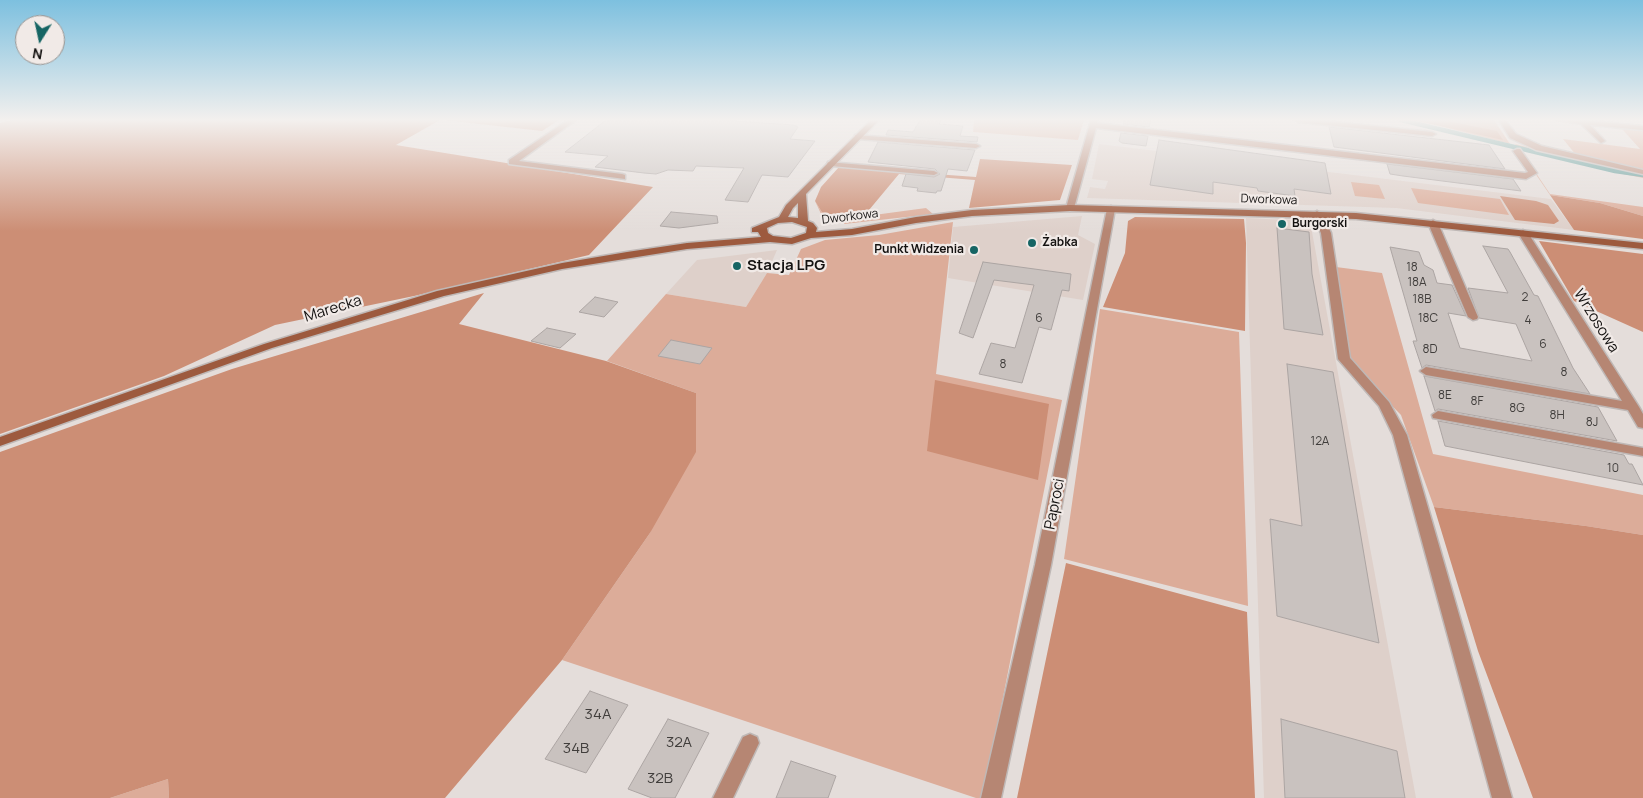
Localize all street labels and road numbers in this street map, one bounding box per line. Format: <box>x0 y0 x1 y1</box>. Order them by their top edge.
street label: Dworkowa <box>1240 192 1298 208</box>
street label: Dworkowa <box>821 206 879 228</box>
street label: Wrzosowa <box>1569 286 1623 356</box>
street label: Marecka <box>302 292 364 326</box>
street label: Paproci <box>1041 477 1069 531</box>

